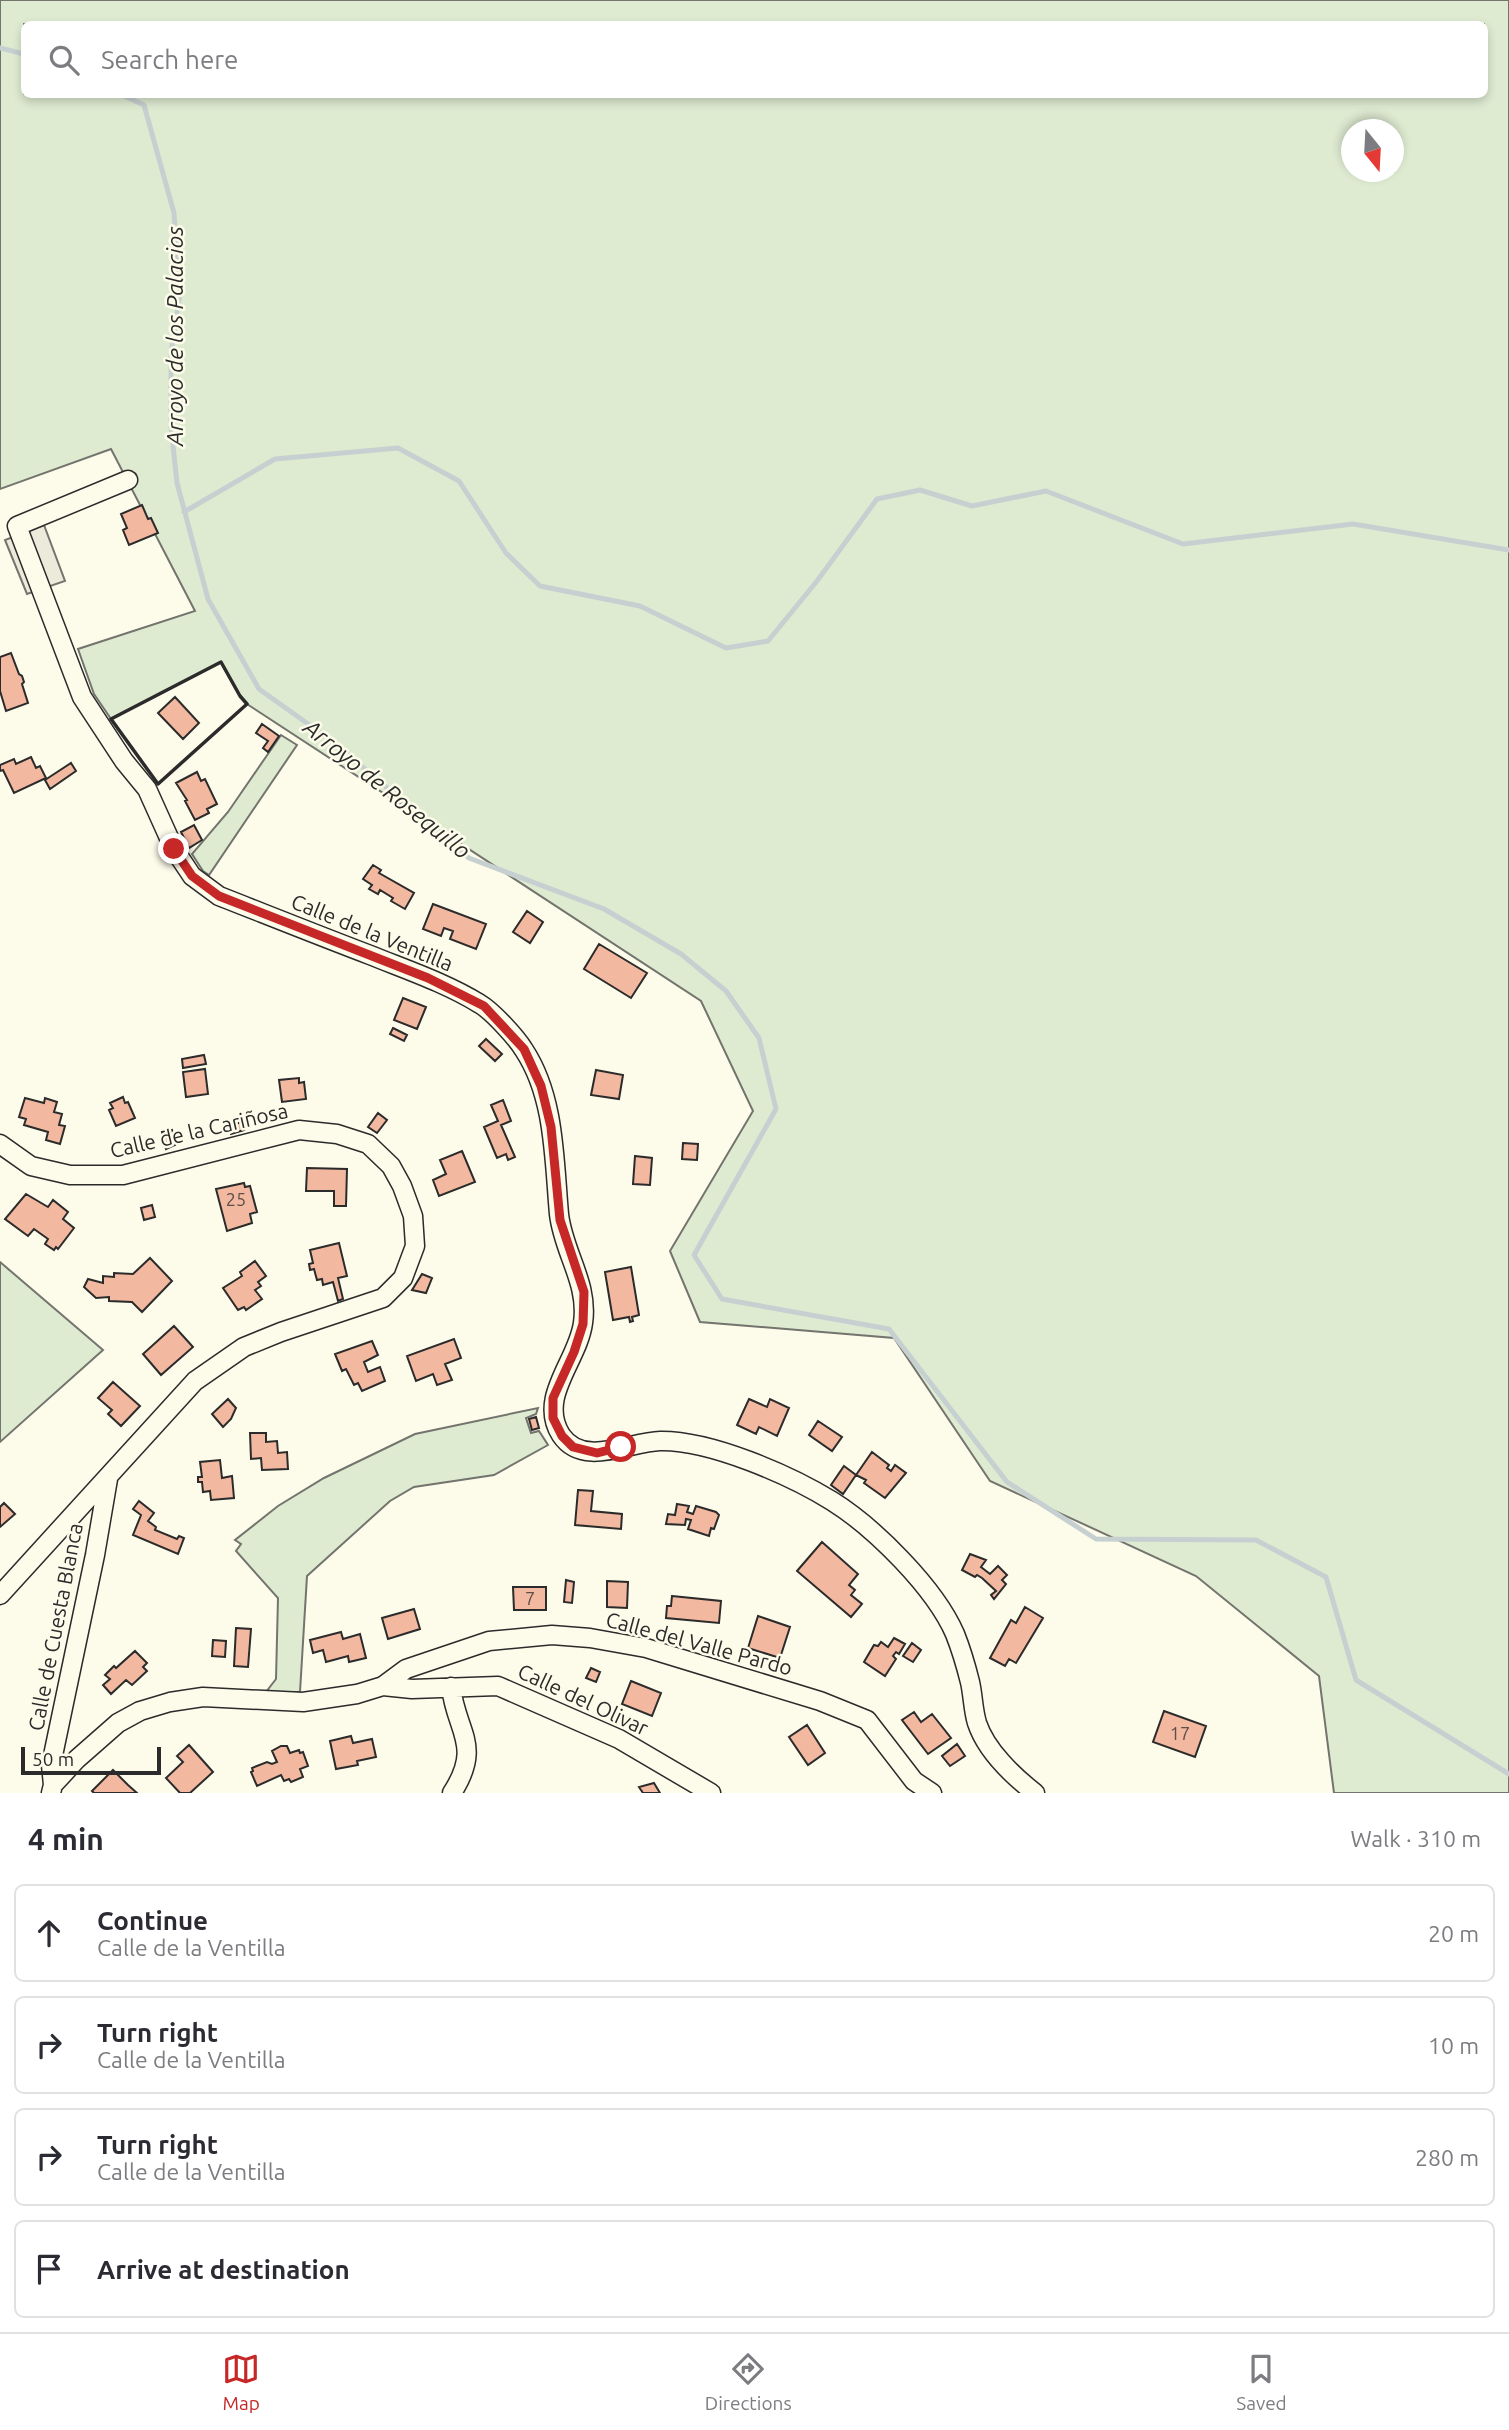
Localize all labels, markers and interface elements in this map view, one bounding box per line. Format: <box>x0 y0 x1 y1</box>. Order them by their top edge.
search box <box>21 21 1488 98</box>
icon: search <box>45 41 83 79</box>
text: Search here <box>101 45 238 74</box>
north arrow <box>1341 119 1404 182</box>
water label: Arroyo de los Palacios <box>162 226 187 447</box>
water label: Arroyo de Rosequillo <box>299 713 475 863</box>
route end <box>158 833 189 864</box>
street label: Calle de la Ventilla <box>288 889 457 975</box>
street label: Calle de la Cariñosa <box>107 1098 290 1162</box>
house number: 25 <box>226 1189 246 1209</box>
route start <box>605 1431 636 1462</box>
street label: Calle de Cuesta Blanca <box>23 1521 87 1733</box>
house number: 7 <box>525 1588 535 1608</box>
street label: Calle del Valle Pardo <box>603 1607 795 1679</box>
street label: Calle del Olivar <box>514 1658 652 1740</box>
house number: 17 <box>1170 1723 1190 1743</box>
scale bar <box>21 1744 161 1776</box>
text: 50 m <box>32 1748 74 1770</box>
text: 4 min <box>28 1822 104 1856</box>
text: Walk · 310 m <box>1350 1826 1481 1851</box>
text: Continue <box>97 1906 208 1935</box>
icon: ahead <box>30 1914 68 1952</box>
text: 20 m <box>1428 1921 1479 1946</box>
text: Calle de la Ventilla <box>97 1935 286 1960</box>
text: Turn right <box>97 2018 218 2047</box>
icon: right <box>30 2026 68 2064</box>
text: 10 m <box>1428 2033 1479 2058</box>
text: Calle de la Ventilla <box>97 2047 286 2072</box>
text: Turn right <box>97 2130 218 2159</box>
icon: right <box>30 2138 68 2176</box>
text: 280 m <box>1415 2145 1479 2170</box>
text: Calle de la Ventilla <box>97 2159 286 2184</box>
icon: arrive <box>30 2250 68 2288</box>
text: Arrive at destination <box>97 2255 350 2284</box>
tab: Map <box>222 2350 260 2414</box>
tab: Directions <box>705 2350 792 2414</box>
tab: Saved <box>1236 2350 1287 2414</box>

